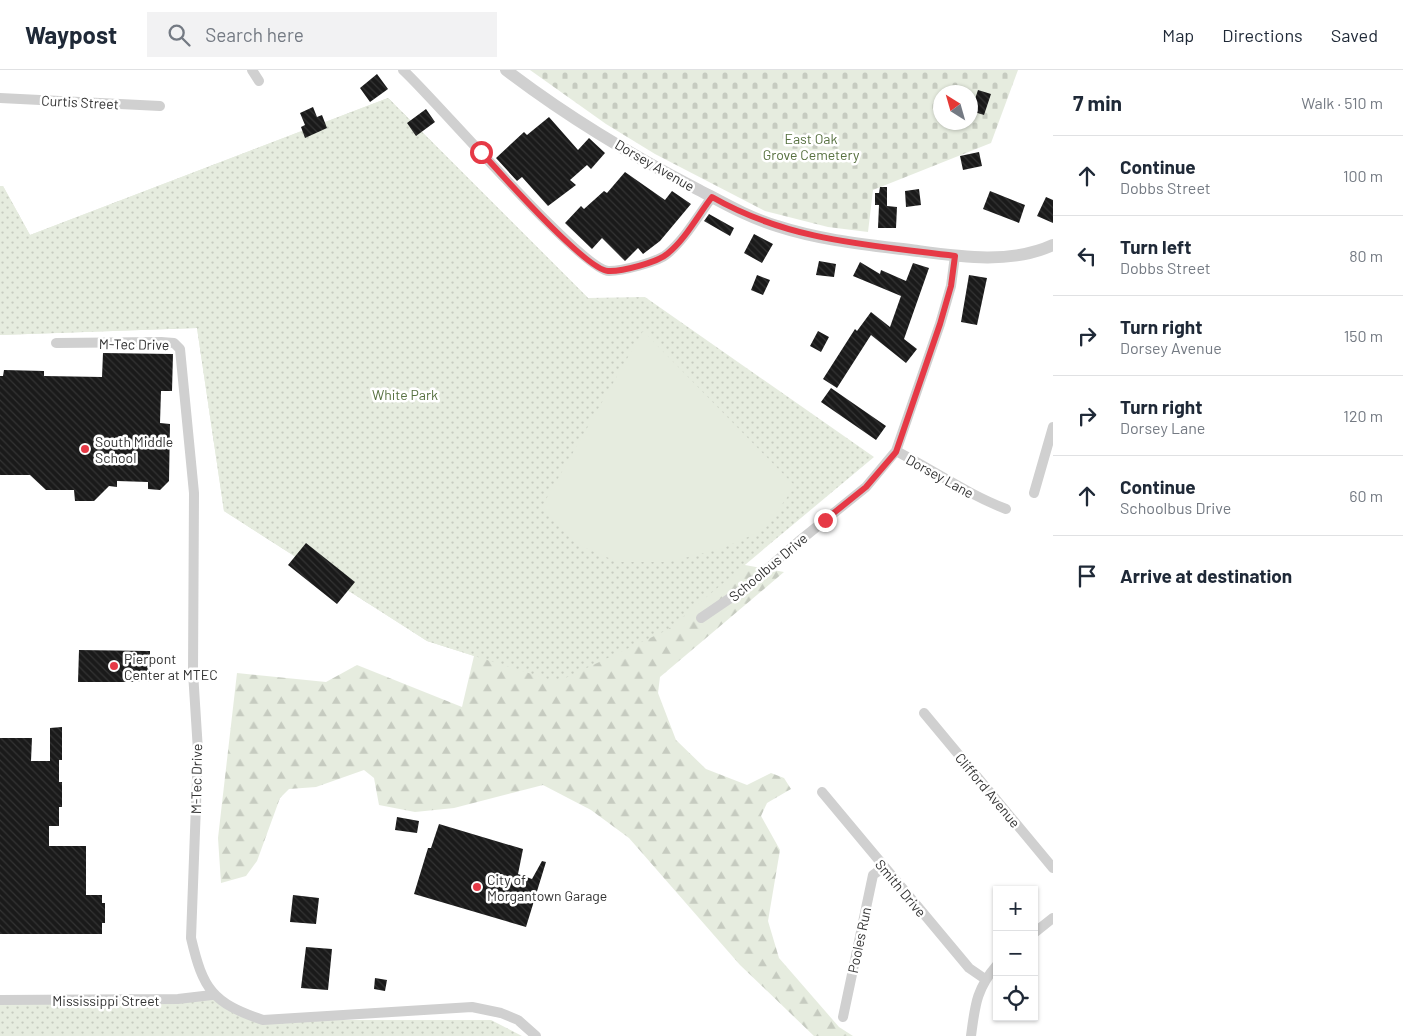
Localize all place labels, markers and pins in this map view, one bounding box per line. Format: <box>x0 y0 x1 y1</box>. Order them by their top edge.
place label: South Middle School <box>95 433 173 466</box>
marker: South Middle School <box>79 443 91 455</box>
place label: Pierpont Center at MTEC <box>124 650 218 683</box>
marker: Pierpont Center at MTEC <box>108 660 120 672</box>
place label: City of Morgantown Garage <box>487 871 607 904</box>
marker: City of Morgantown Garage <box>471 881 483 893</box>

